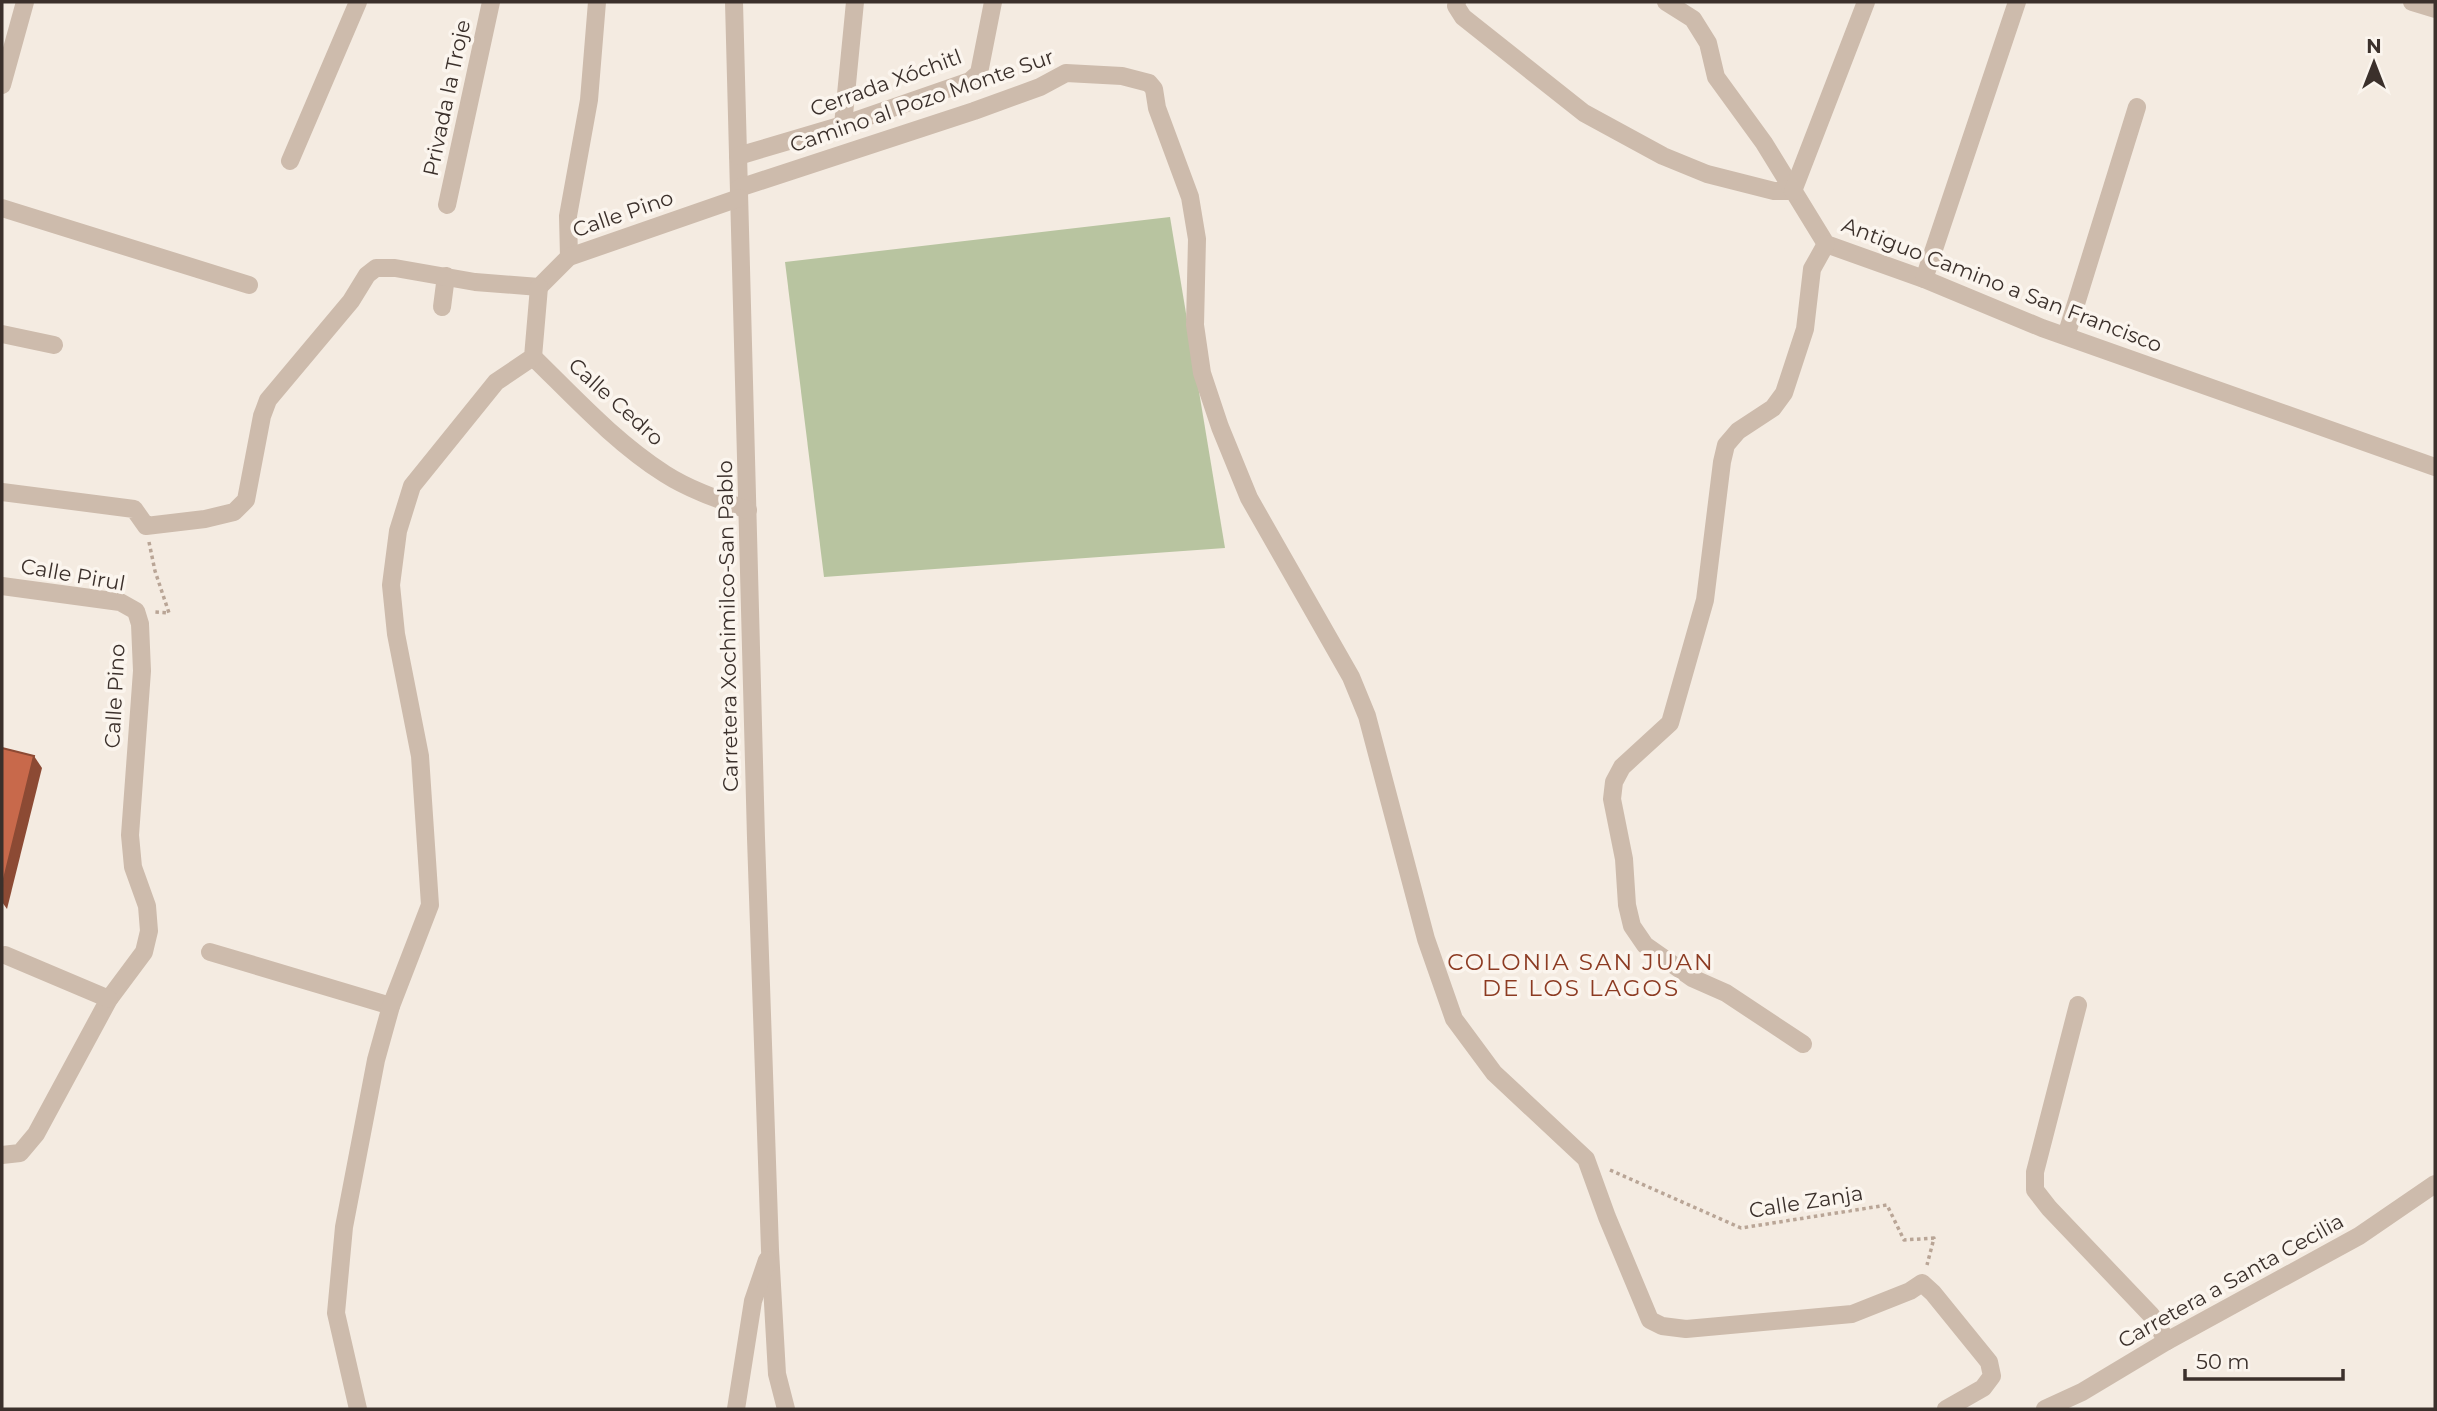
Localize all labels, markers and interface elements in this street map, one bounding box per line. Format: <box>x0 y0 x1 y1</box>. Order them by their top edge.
street label: Privada la Troje <box>418 18 475 178</box>
north arrow <box>2339 28 2409 98</box>
text: N <box>2366 35 2382 58</box>
street label: Camino al Pozo Monte Sur <box>787 44 1057 158</box>
street label: Cerrada Xóchitl <box>807 44 965 122</box>
street label: Calle Pino <box>569 185 676 242</box>
street label: Antiguo Camino a San Francisco <box>1839 212 2166 357</box>
street label: Calle Cedro <box>564 352 669 451</box>
street label: Carretera Xochimilco-San Pablo <box>712 460 743 792</box>
street label: Calle Pirul <box>19 553 127 596</box>
street label: Calle Pino <box>99 643 130 749</box>
district label: COLONIA SAN JUAN DE LOS LAGOS <box>1447 948 1715 1002</box>
street label: Calle Zanja <box>1747 1180 1865 1223</box>
street label: Carretera a Santa Cecilia <box>2114 1208 2348 1353</box>
scale bar <box>2185 1338 2342 1382</box>
text: 50 m <box>2196 1349 2250 1374</box>

